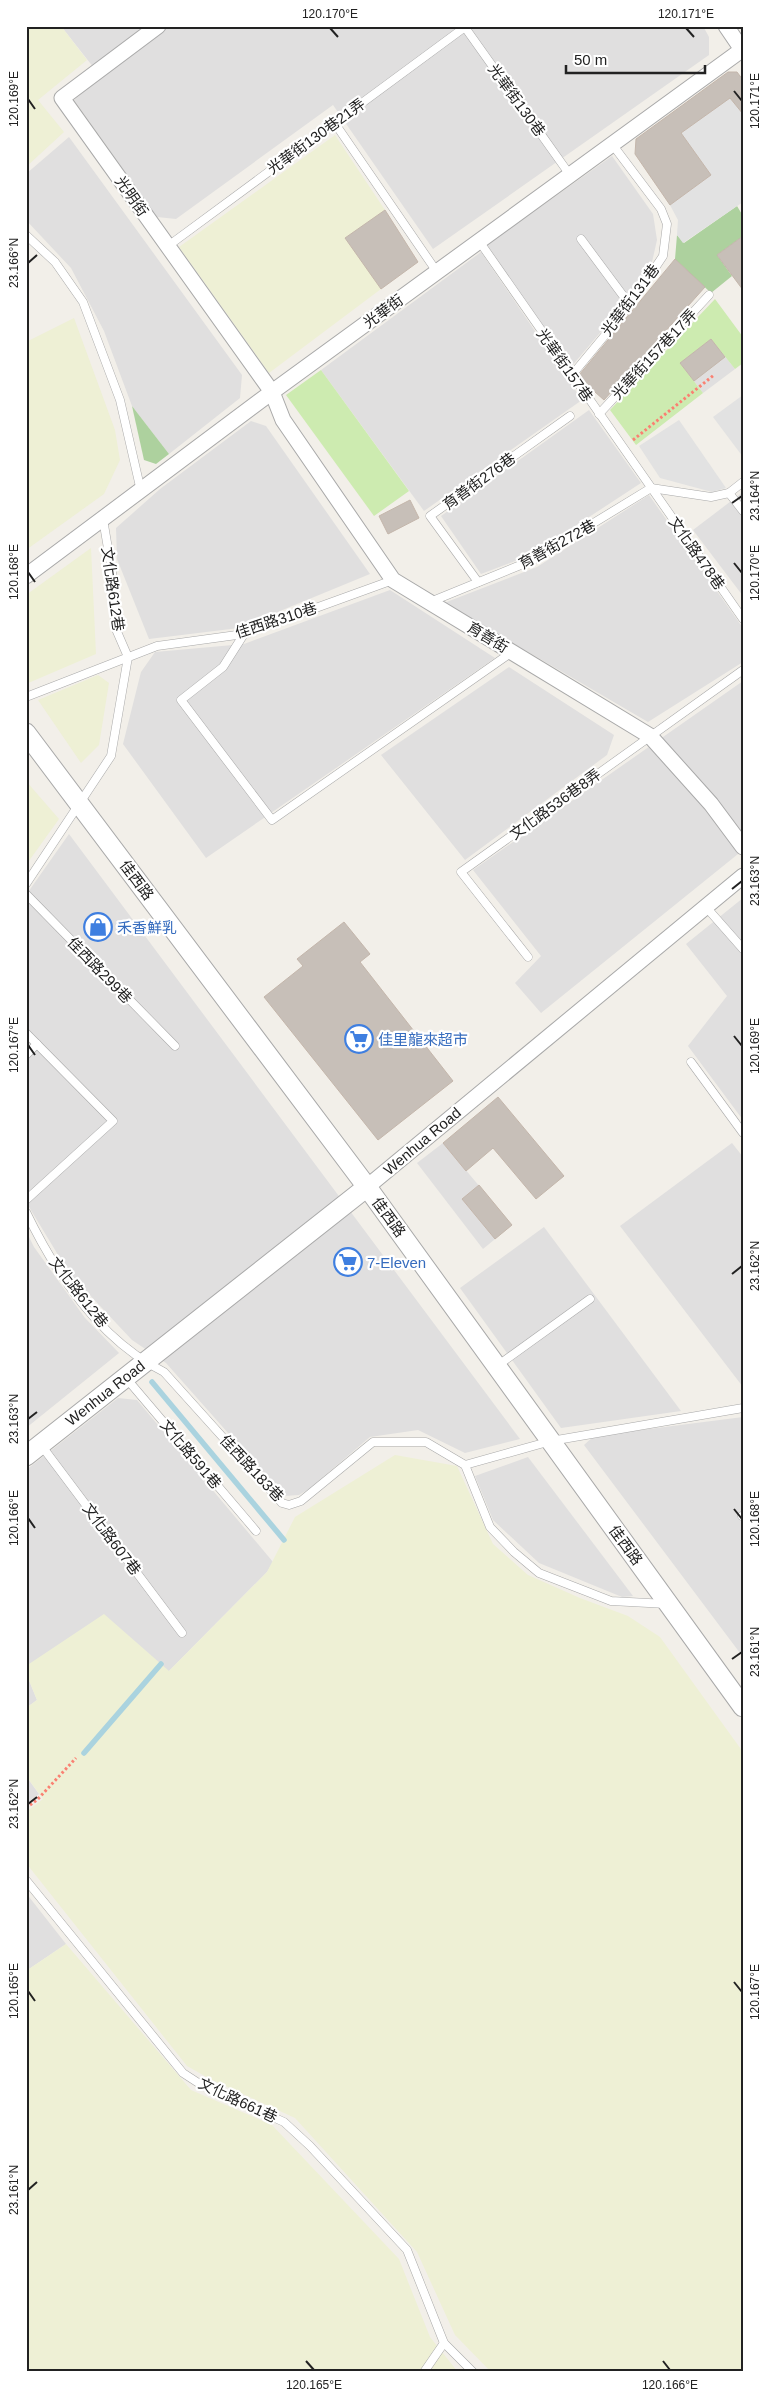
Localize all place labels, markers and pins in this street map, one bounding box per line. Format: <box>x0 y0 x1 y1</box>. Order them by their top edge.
shop icon: 禾香鮮乳 <box>83 912 113 942</box>
place label: 禾香鮮乳 <box>117 919 177 936</box>
supermarket icon: 佳里龍來超市 <box>344 1024 374 1054</box>
place label: 佳里龍來超市 <box>378 1031 468 1048</box>
supermarket icon: 7-Eleven <box>333 1247 363 1277</box>
place label: 7-Eleven <box>367 1254 426 1271</box>

